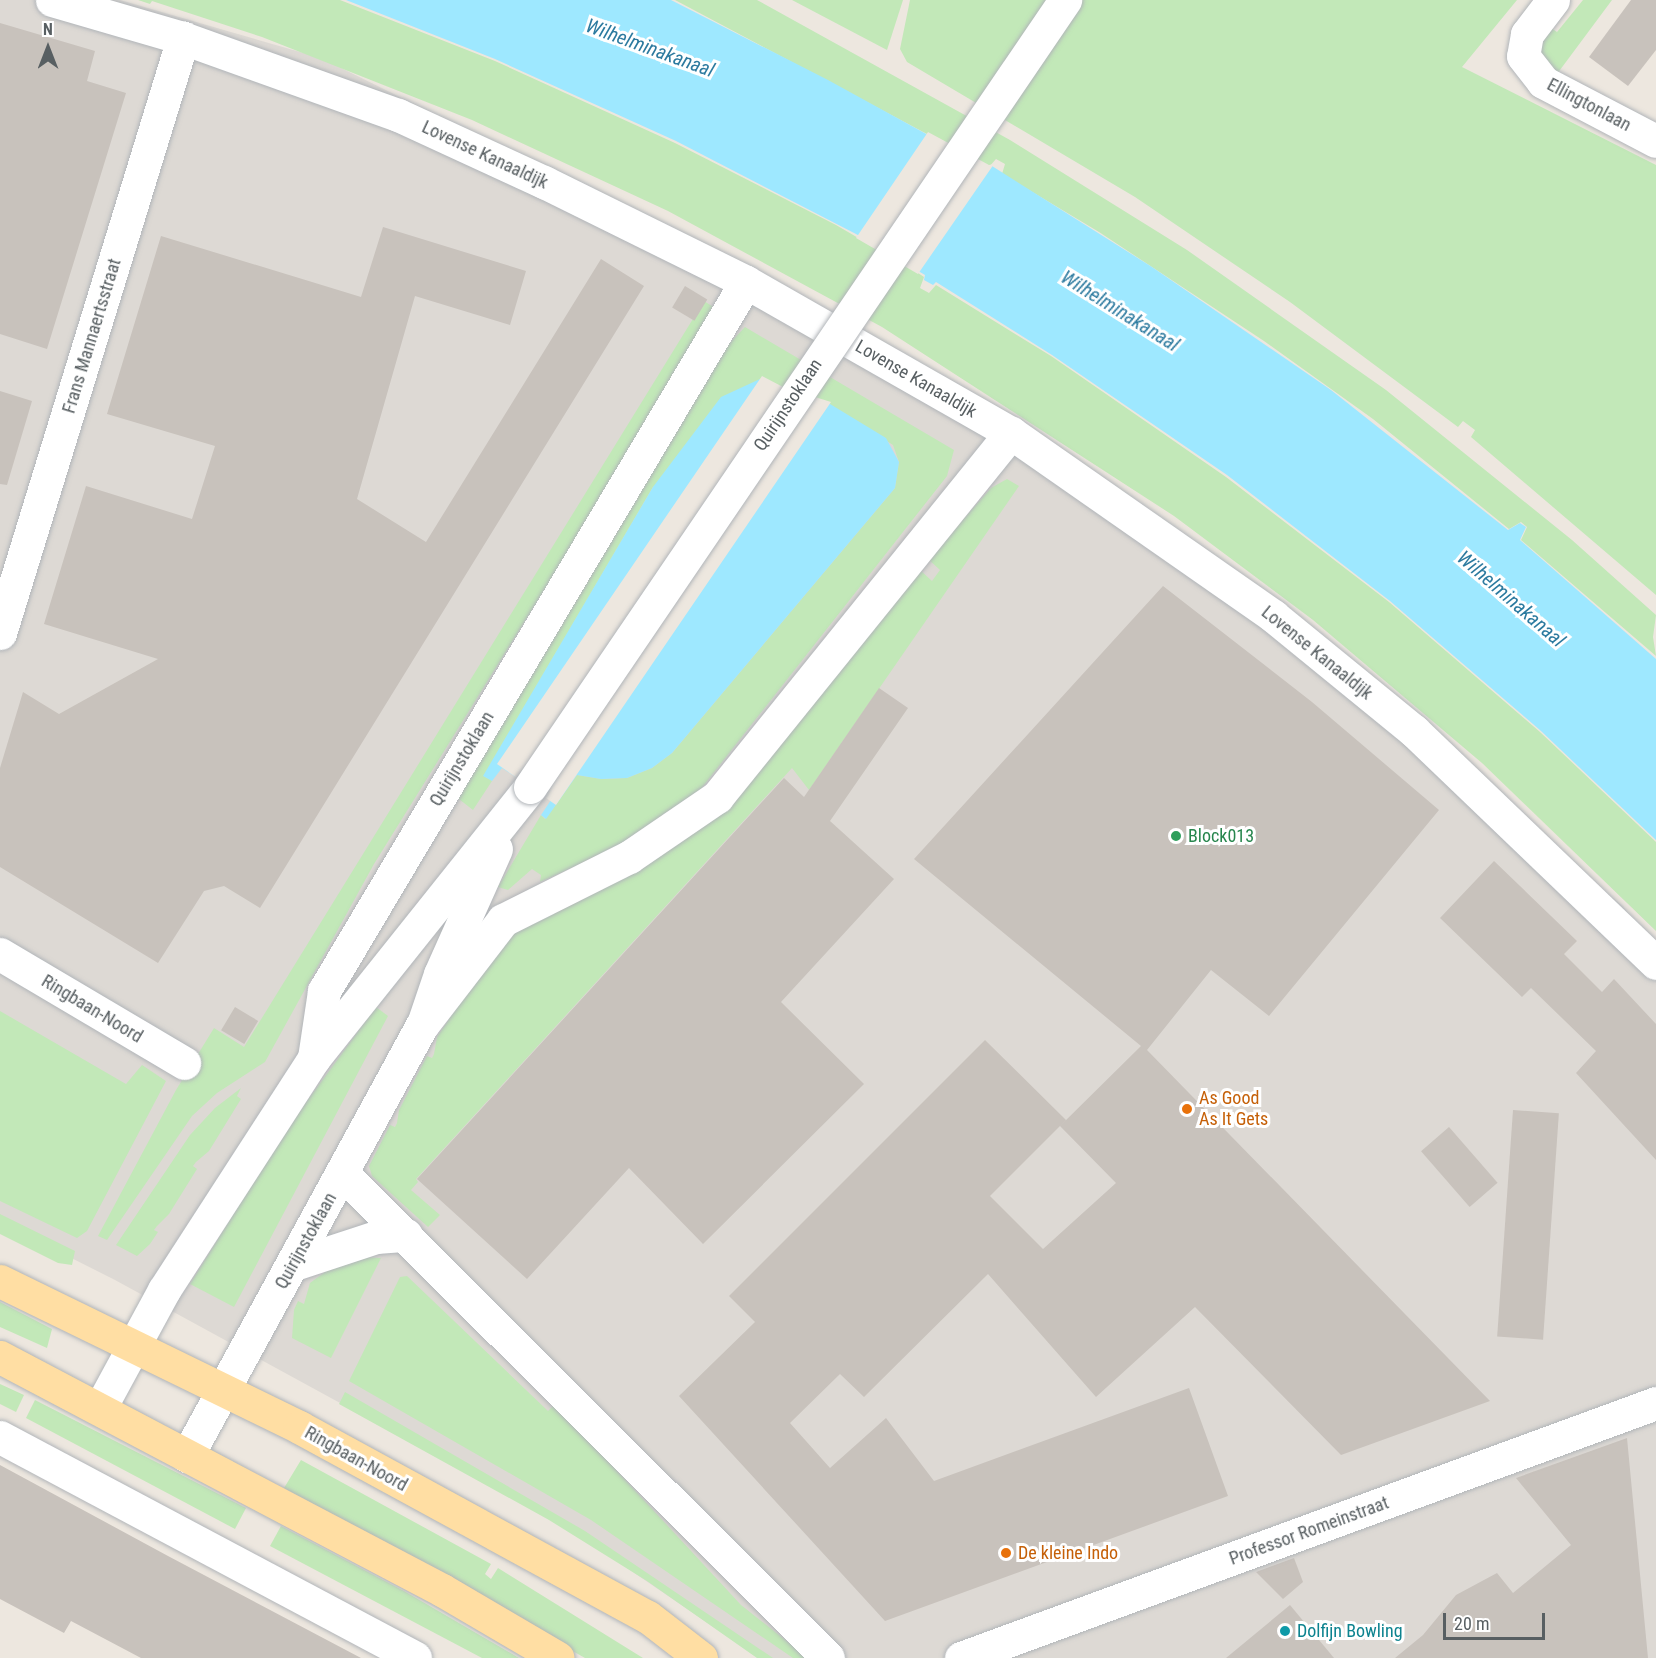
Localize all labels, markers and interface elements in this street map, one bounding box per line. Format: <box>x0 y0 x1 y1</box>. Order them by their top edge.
water label: Wilhelminakanaal <box>583 14 717 82</box>
north arrow <box>18 18 78 78</box>
text: N <box>43 20 53 39</box>
street label: Ellingtonlaan <box>1543 74 1635 136</box>
street label: Lovense Kanaaldijk <box>418 116 552 194</box>
street label: Frans Mannaertsstraat <box>58 256 126 416</box>
water label: Wilhelminakanaal <box>1056 265 1184 357</box>
street label: Lovense Kanaaldijk <box>851 335 981 423</box>
street label: Quirijnstoklaan <box>749 355 827 455</box>
water label: Wilhelminakanaal <box>1452 546 1570 652</box>
street label: Lovense Kanaaldijk <box>1257 602 1377 704</box>
street label: Quirijnstoklaan <box>425 708 499 810</box>
place label: Block013 <box>1188 825 1254 847</box>
marker: Block013 <box>1169 829 1183 843</box>
street label: Ringbaan-Noord <box>38 970 146 1048</box>
place label: As Good As It Gets <box>1199 1088 1268 1130</box>
marker: As Good As It Gets <box>1180 1102 1194 1116</box>
street label: Quirijnstoklaan <box>271 1189 341 1293</box>
street label: Ringbaan-Noord <box>301 1422 411 1496</box>
street label: Professor Romeinstraat <box>1226 1492 1392 1570</box>
place label: De kleine Indo <box>1018 1542 1118 1564</box>
marker: De kleine Indo <box>999 1546 1013 1560</box>
scale bar <box>1446 1601 1548 1639</box>
text: 20 m <box>1454 1613 1489 1634</box>
place label: Dolfijn Bowling <box>1297 1620 1403 1642</box>
marker: Dolfijn Bowling <box>1278 1624 1292 1638</box>

